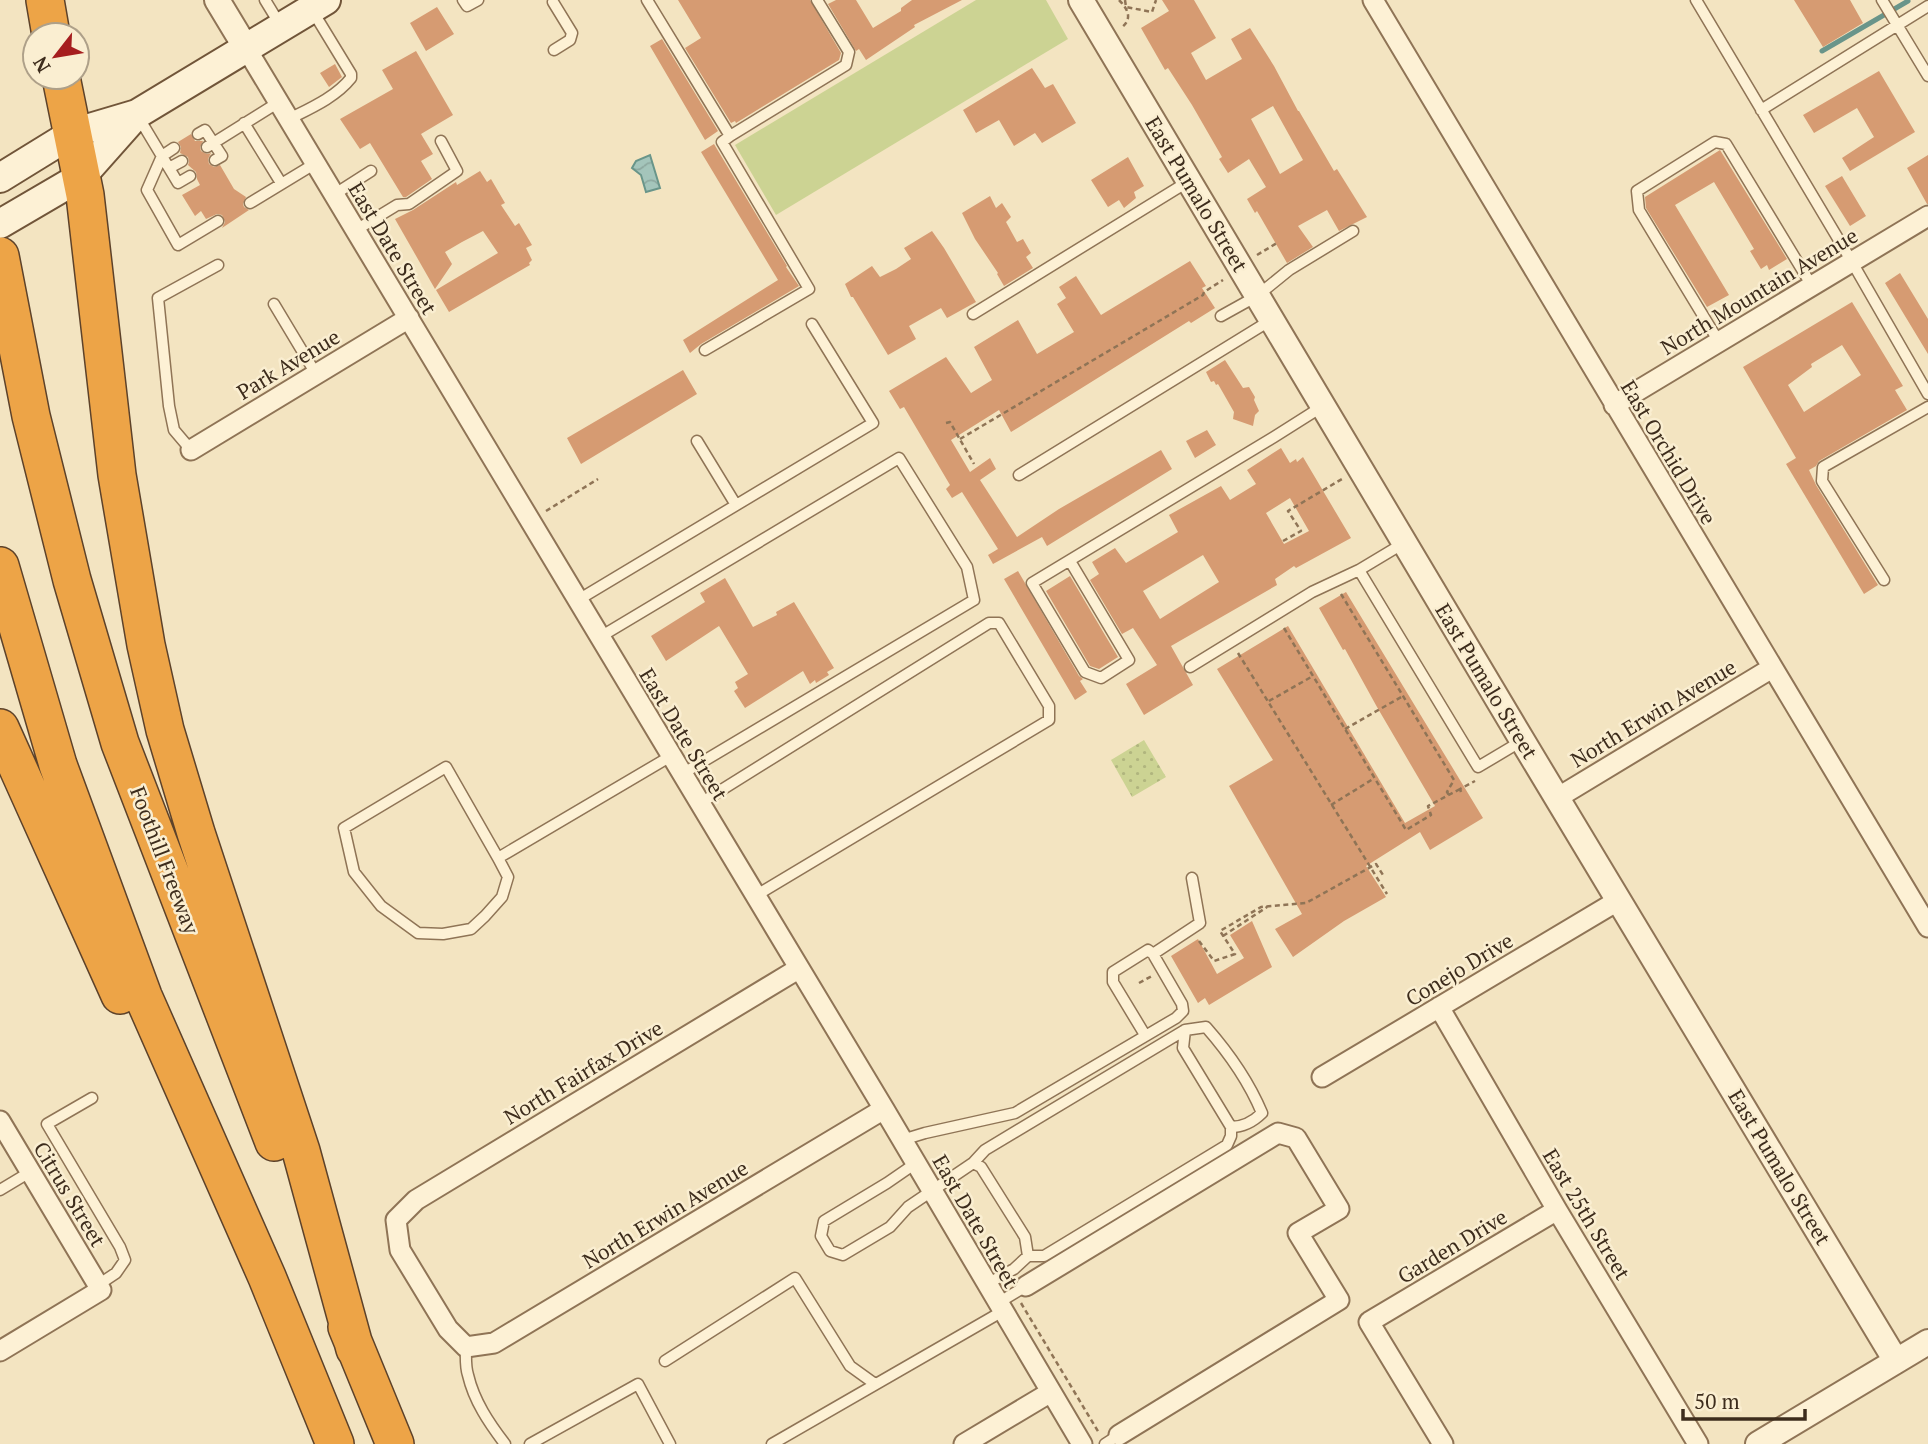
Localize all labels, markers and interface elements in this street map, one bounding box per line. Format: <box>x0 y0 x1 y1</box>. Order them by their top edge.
north arrow <box>21 21 91 91</box>
text: N <box>26 52 55 78</box>
street label: East Pumalo Street <box>1139 111 1255 277</box>
street label: East Date Street <box>342 177 444 320</box>
street label: North Mountain Avenue <box>1655 221 1863 361</box>
street label: Park Avenue <box>231 322 345 406</box>
street label: East Orchid Drive <box>1615 375 1723 529</box>
street label: East Pumalo Street <box>1429 598 1545 764</box>
street label: North Erwin Avenue <box>1565 653 1741 773</box>
street label: East Date Street <box>633 663 735 806</box>
street label: Foothill Freeway <box>124 782 206 938</box>
street label: Conejo Drive <box>1400 926 1518 1012</box>
street label: North Fairfax Drive <box>498 1014 668 1130</box>
street label: East Pumalo Street <box>1722 1084 1838 1250</box>
street label: Citrus Street <box>28 1136 112 1252</box>
street label: East 25th Street <box>1537 1143 1637 1285</box>
street label: East Date Street <box>926 1149 1026 1293</box>
street label: North Erwin Avenue <box>577 1154 753 1274</box>
street label: Garden Drive <box>1392 1202 1512 1290</box>
scale bar <box>1683 1378 1806 1422</box>
text: 50 m <box>1694 1387 1740 1415</box>

